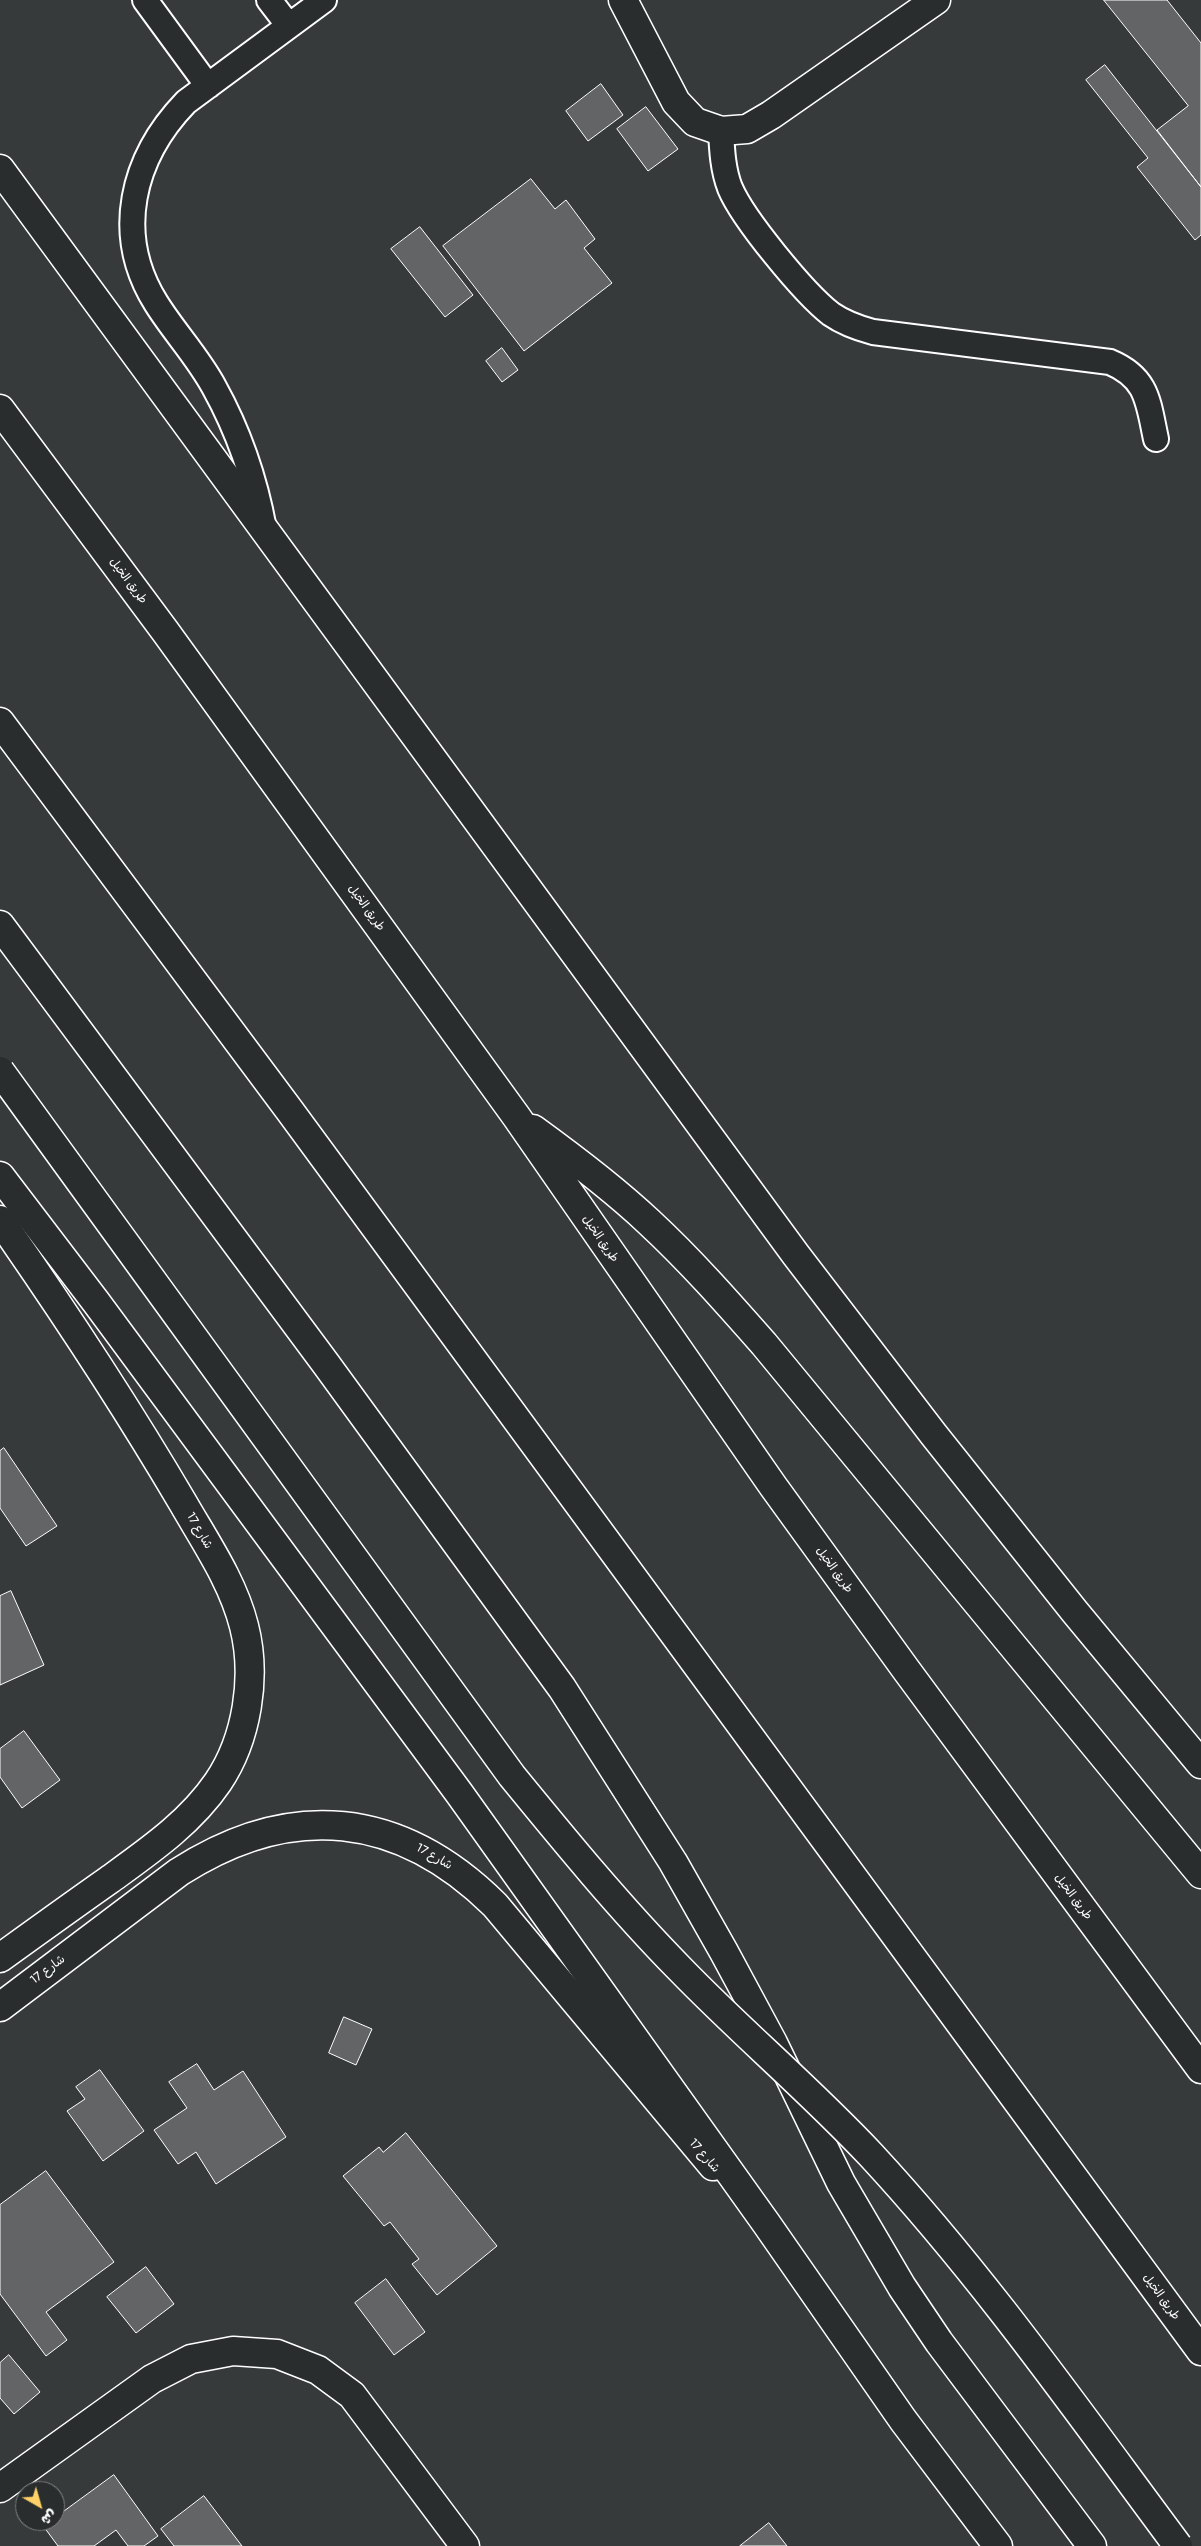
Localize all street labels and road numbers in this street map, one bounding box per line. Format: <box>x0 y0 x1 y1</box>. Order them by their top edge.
street label: طريق الخيل <box>106 555 150 607</box>
street label: طريق الخيل <box>344 882 388 934</box>
street label: طريق الخيل <box>579 1213 621 1265</box>
street label: 17 شارع <box>183 1510 215 1552</box>
street label: طريق الخيل <box>812 1544 856 1596</box>
street label: 17 شارع <box>413 1841 455 1873</box>
street label: طريق الخيل <box>1051 1871 1095 1923</box>
street label: 17 شارع <box>28 1952 68 1988</box>
street label: 17 شارع <box>686 2136 722 2176</box>
street label: طريق الخيل <box>1139 2271 1183 2323</box>

